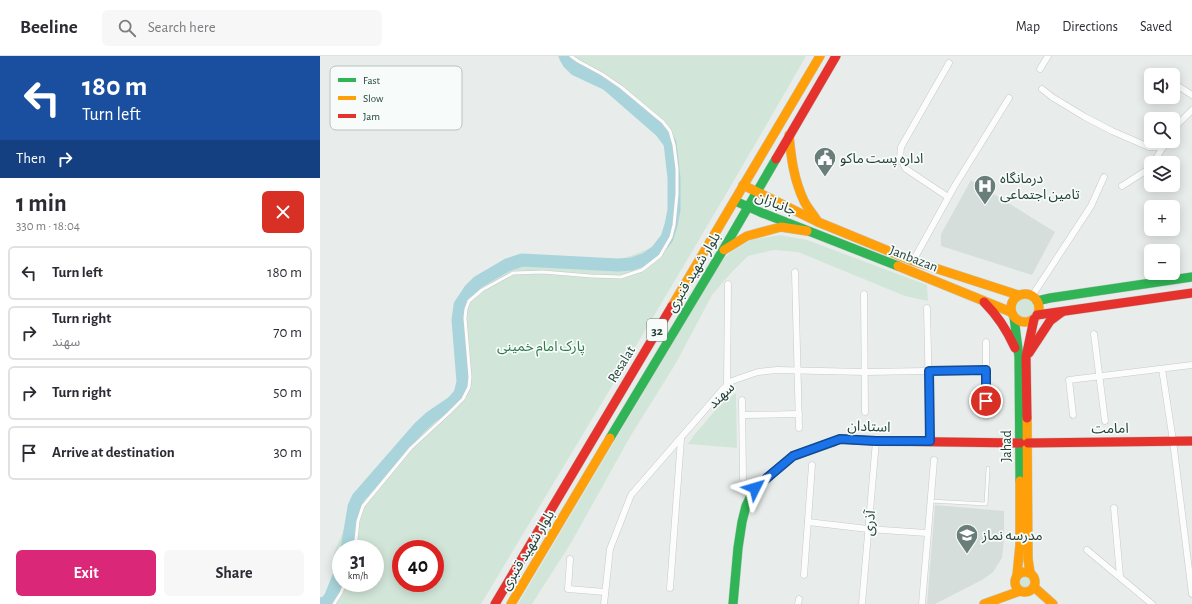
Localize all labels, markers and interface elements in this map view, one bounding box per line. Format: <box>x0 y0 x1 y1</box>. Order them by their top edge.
search box <box>102 10 382 46</box>
icon: search <box>116 17 138 39</box>
text: Beeline <box>20 18 78 37</box>
text: Search here <box>148 20 216 35</box>
text: Map <box>1016 20 1040 34</box>
text: Directions <box>1062 20 1118 34</box>
text: Saved <box>1140 20 1172 34</box>
legend <box>330 66 462 130</box>
map controls <box>1144 68 1180 280</box>
button: sound <box>1144 68 1180 104</box>
icon: left <box>16 72 68 124</box>
text: 180 m <box>82 73 147 101</box>
text: Fast <box>363 75 381 86</box>
text: Slow <box>363 93 384 104</box>
text: Turn left <box>82 106 141 124</box>
text: Jam <box>363 111 380 122</box>
button: search <box>1144 112 1180 148</box>
public building icon: اداره پست ماکو <box>812 145 838 178</box>
icon: right <box>54 148 76 170</box>
text: Then <box>16 151 46 166</box>
place label: اداره پست ماکو <box>840 152 923 168</box>
button: layers <box>1144 156 1180 192</box>
place label: درمانگاه تامین اجتماعی <box>1000 171 1080 203</box>
hospital icon: درمانگاه تامین اجتماعی <box>972 173 998 206</box>
street label: جانبازان <box>753 189 798 219</box>
button: close <box>262 191 304 233</box>
text: 1 min <box>16 192 67 216</box>
button: + <box>1144 200 1180 236</box>
text: 330 m · 18:04 <box>16 220 80 233</box>
street label: بلوار شهید قنبری <box>665 230 724 315</box>
street label: Janbazan <box>888 243 940 275</box>
button: − <box>1144 244 1180 280</box>
icon: left <box>18 262 40 284</box>
text: Turn left <box>52 265 103 280</box>
text: 180 m <box>267 265 302 280</box>
text: Turn right <box>52 311 111 326</box>
road number: 32 <box>647 319 667 341</box>
icon: right <box>18 322 40 344</box>
text: 70 m <box>273 325 302 340</box>
text: سهند <box>52 336 80 349</box>
park label: پارک امام خمینی <box>497 340 585 357</box>
street label: Resalat <box>606 343 638 385</box>
street label: سهند <box>706 380 738 412</box>
icon: right <box>18 382 40 404</box>
pin <box>969 384 1003 418</box>
text: Turn right <box>52 385 111 400</box>
text: 50 m <box>273 385 302 400</box>
icon: arrive <box>975 390 997 412</box>
street label: استادان <box>847 419 891 436</box>
street label: امامت <box>1091 422 1129 436</box>
street label: Jahad <box>1000 430 1014 462</box>
icon: arrive <box>18 442 40 464</box>
text: Arrive at destination <box>52 445 175 460</box>
text: 30 m <box>273 445 302 460</box>
position arrow <box>734 467 776 509</box>
street label: بلوار شهید قنبری <box>499 508 558 593</box>
street label: آذری <box>861 509 879 537</box>
school or university icon: مدرسه نماز <box>954 522 980 555</box>
place label: مدرسه نماز <box>981 529 1043 544</box>
speed limit sign: 40 <box>392 540 444 592</box>
button: Exit <box>16 550 156 596</box>
button: Share <box>164 550 304 596</box>
text: 31 <box>350 551 366 571</box>
text: km/h <box>348 571 368 581</box>

